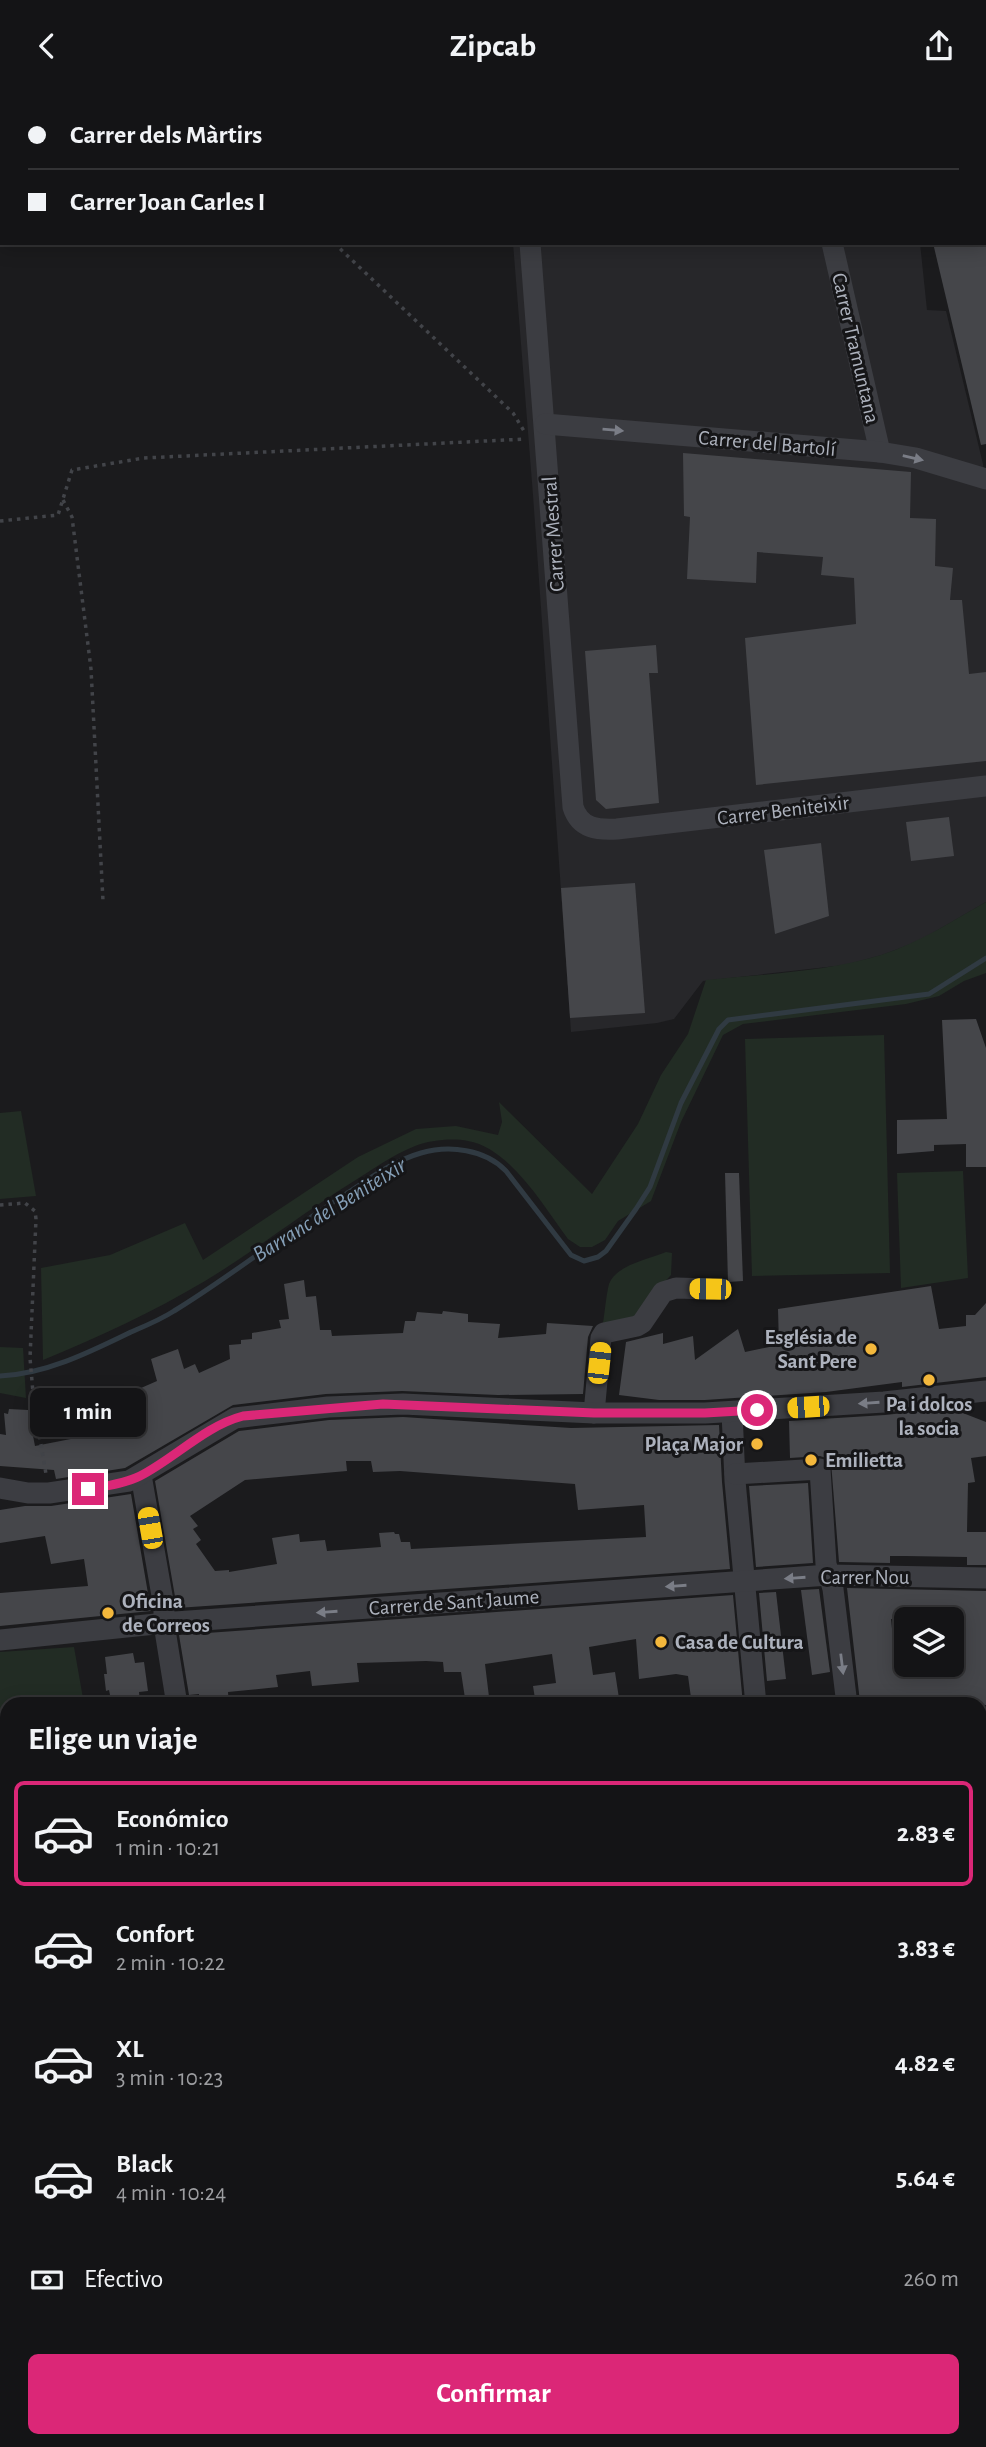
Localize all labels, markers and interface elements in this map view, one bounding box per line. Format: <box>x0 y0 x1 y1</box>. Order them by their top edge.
icon: back <box>28 27 66 65</box>
icon: share <box>920 27 958 65</box>
text: Zipcab <box>450 30 536 62</box>
text: Carrer dels Màrtirs <box>70 122 262 148</box>
text: Carrer Joan Carles I <box>70 189 266 215</box>
street label: Carrer Tramuntana <box>828 271 883 426</box>
one-way arrow <box>602 425 624 436</box>
street label: Carrer del Bartolí <box>697 427 837 460</box>
one-way arrow <box>902 452 924 463</box>
street label: Carrer Mestral <box>539 476 568 592</box>
street label: Carrer Beniteixir <box>716 792 850 829</box>
water label: Barranc del Beniteixir <box>249 1154 411 1267</box>
car <box>689 1278 732 1300</box>
place label: Església de Sant Pere <box>765 1327 857 1372</box>
car <box>587 1341 612 1385</box>
marker: Església de Sant Pere <box>863 1341 879 1357</box>
marker: Pa i dolcos la socia <box>921 1372 937 1388</box>
callout: 1 min <box>30 1387 146 1437</box>
route start <box>741 1394 773 1426</box>
place label: Pa i dolcos la socia <box>886 1394 972 1439</box>
car <box>787 1395 830 1419</box>
one-way arrow <box>858 1398 880 1409</box>
text: 1 min <box>64 1401 112 1424</box>
place label: Plaça Major <box>644 1434 744 1455</box>
marker: Plaça Major <box>749 1436 765 1452</box>
place label: Emilietta <box>825 1450 903 1471</box>
marker: Emilietta <box>803 1452 819 1468</box>
route end <box>72 1473 104 1505</box>
car <box>137 1505 164 1551</box>
street label: Carrer Nou <box>821 1567 910 1588</box>
one-way arrow <box>784 1573 806 1584</box>
one-way arrow <box>664 1581 686 1592</box>
street label: Carrer de Sant Jaume <box>368 1586 540 1619</box>
place label: Oficina de Correos <box>122 1591 210 1636</box>
marker: Oficina de Correos <box>100 1605 116 1621</box>
one-way arrow <box>315 1606 337 1617</box>
map controls <box>894 1607 964 1677</box>
button: layers <box>894 1607 964 1677</box>
place label: Casa de Cultura <box>675 1632 804 1653</box>
marker: Casa de Cultura <box>653 1634 669 1650</box>
one-way arrow <box>836 1653 847 1675</box>
text: Elige un viaje <box>28 1723 198 1755</box>
icon: car <box>32 1802 95 1865</box>
text: Económico <box>116 1806 229 1832</box>
text: 2.83 € <box>897 1820 955 1846</box>
text: 1 min · 10:21 <box>116 1837 220 1860</box>
icon: car <box>32 1917 95 1980</box>
text: Confort <box>116 1921 194 1947</box>
text: 3.83 € <box>898 1935 955 1961</box>
text: 2 min · 10:22 <box>116 1952 225 1975</box>
icon: car <box>32 2032 95 2095</box>
text: XL <box>116 2036 143 2062</box>
text: 4.82 € <box>895 2050 955 2076</box>
text: 3 min · 10:23 <box>116 2067 223 2090</box>
icon: car <box>32 2147 95 2210</box>
text: Black <box>116 2151 173 2177</box>
text: 5.64 € <box>896 2165 955 2191</box>
text: 4 min · 10:24 <box>116 2182 226 2205</box>
icon: cash <box>28 2261 66 2299</box>
text: Efectivo <box>84 2266 163 2292</box>
text: 260 m <box>903 2268 959 2291</box>
button: Confirmar <box>28 2354 959 2434</box>

